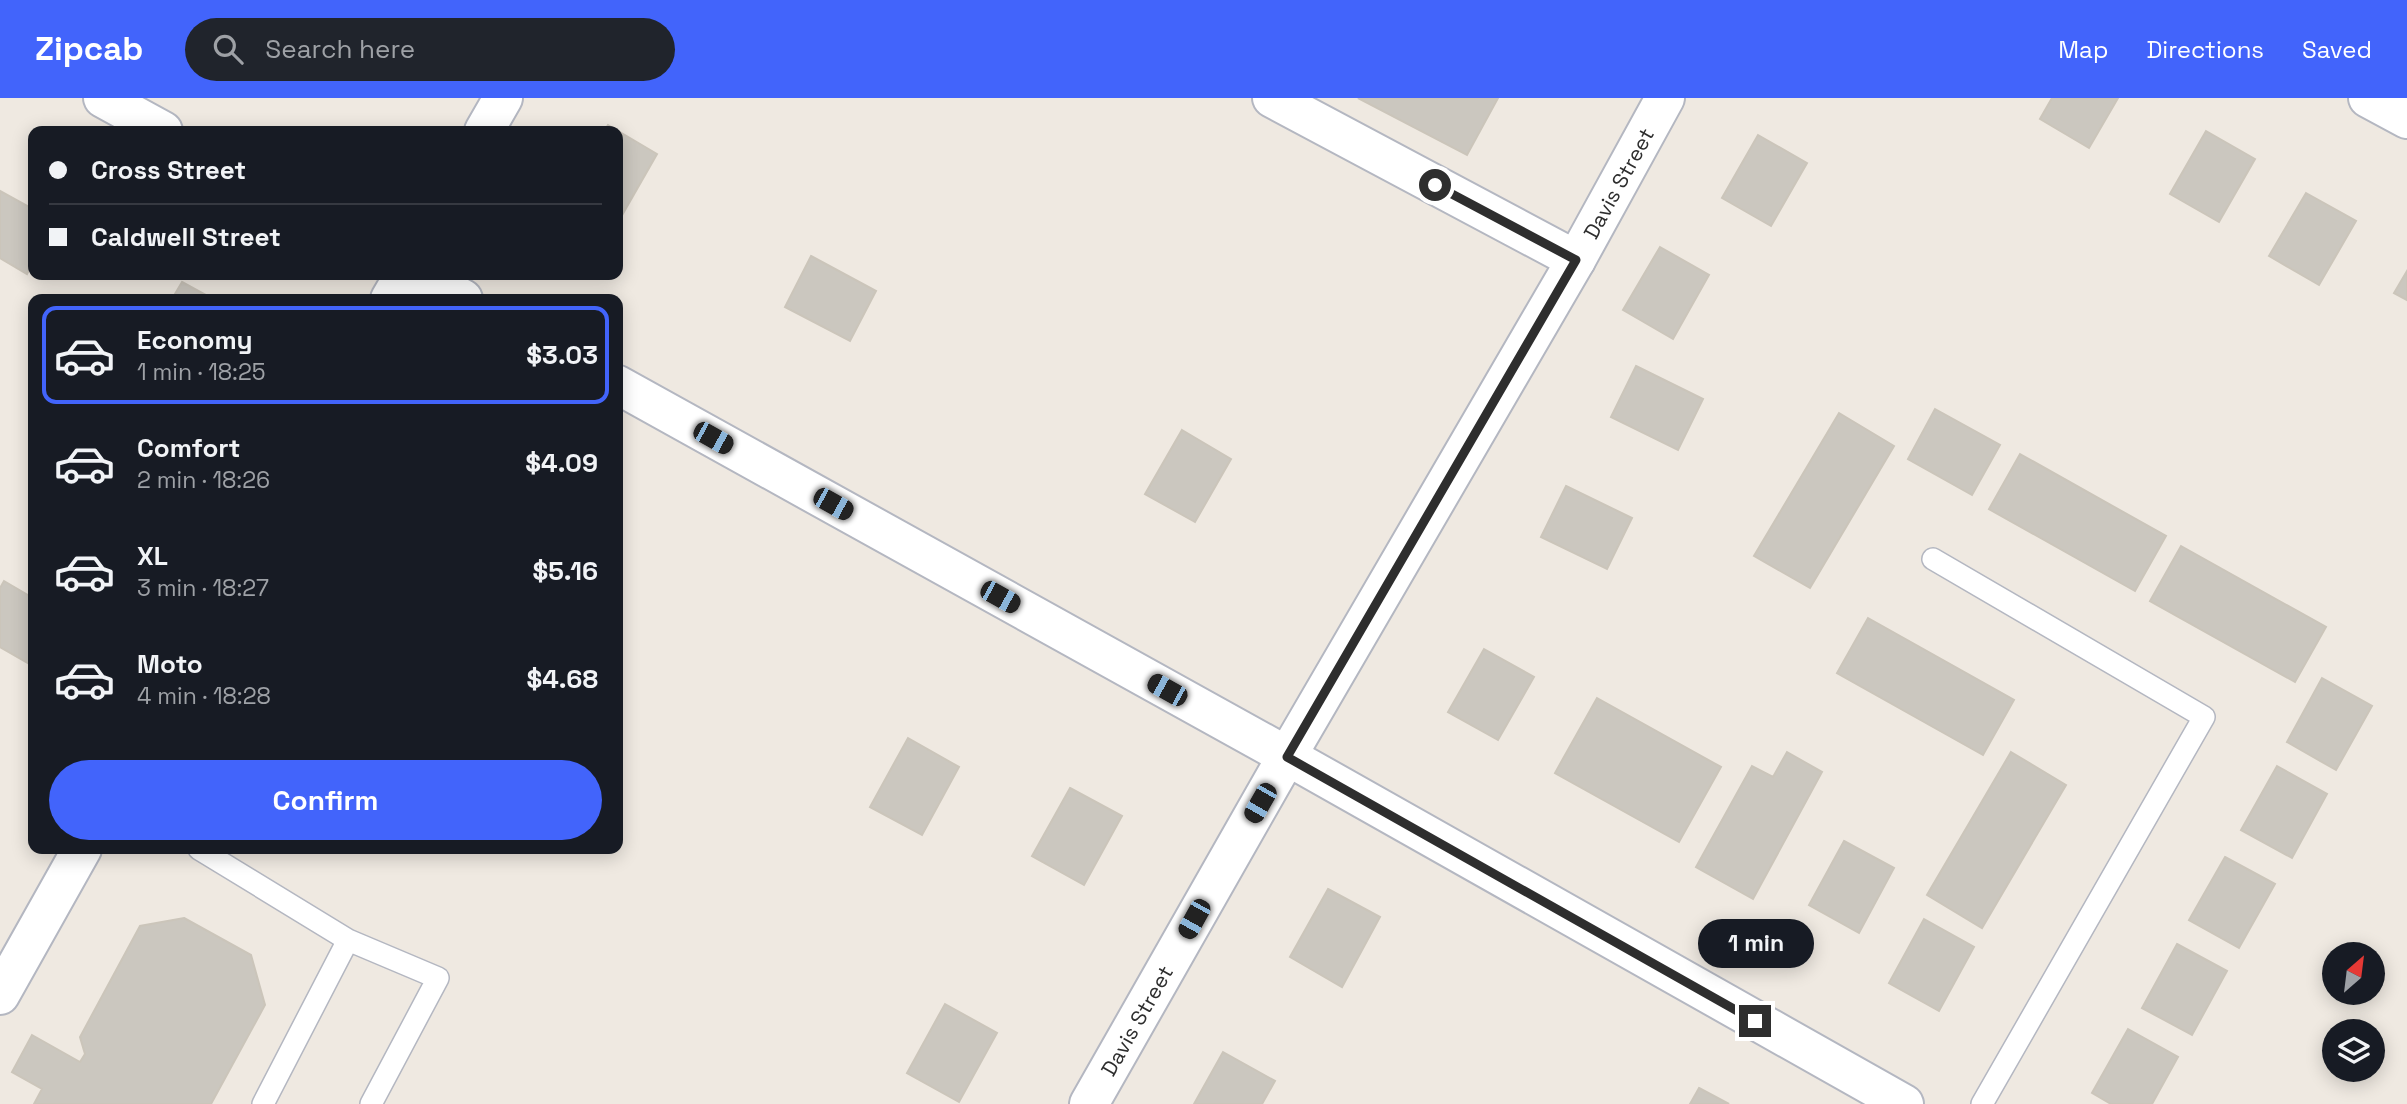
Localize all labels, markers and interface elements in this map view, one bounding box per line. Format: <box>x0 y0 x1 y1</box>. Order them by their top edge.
search box <box>185 18 675 81</box>
text: Zipcab <box>35 28 143 70</box>
icon: search <box>209 30 247 68</box>
text: Search here <box>265 32 415 66</box>
text: Map <box>2058 34 2108 65</box>
text: Directions <box>2146 34 2264 65</box>
text: Saved <box>2302 34 2372 65</box>
street label: Davis Street <box>1577 123 1660 244</box>
text: Cross Street <box>91 153 246 187</box>
route start <box>1419 169 1451 201</box>
text: Caldwell Street <box>91 220 281 254</box>
text: Economy <box>137 323 253 357</box>
icon: car <box>53 324 116 387</box>
text: $3.03 <box>526 338 598 372</box>
text: 1 min · 18:25 <box>137 357 266 387</box>
car <box>690 419 737 457</box>
text: Comfort <box>137 431 240 465</box>
icon: car <box>53 432 116 495</box>
text: $4.09 <box>525 446 598 480</box>
text: 2 min · 18:26 <box>137 465 270 495</box>
car <box>810 485 857 523</box>
text: XL <box>137 539 168 573</box>
icon: car <box>53 540 116 603</box>
text: $5.16 <box>532 554 598 588</box>
text: 3 min · 18:27 <box>137 573 269 603</box>
car <box>977 578 1024 616</box>
text: Moto <box>137 647 203 681</box>
icon: car <box>53 648 116 711</box>
text: $4.68 <box>527 662 598 696</box>
car <box>1144 671 1191 709</box>
text: 4 min · 18:28 <box>137 681 271 711</box>
button: Confirm <box>49 760 602 840</box>
car <box>1241 780 1280 826</box>
car <box>1175 896 1214 942</box>
callout: 1 min <box>1697 920 1813 968</box>
text: 1 min <box>1728 928 1784 958</box>
north arrow <box>2322 942 2385 1004</box>
map controls <box>2322 942 2385 1082</box>
street label: Davis Street <box>1094 961 1179 1081</box>
route end <box>1739 1005 1771 1037</box>
button: layers <box>2322 1019 2385 1082</box>

